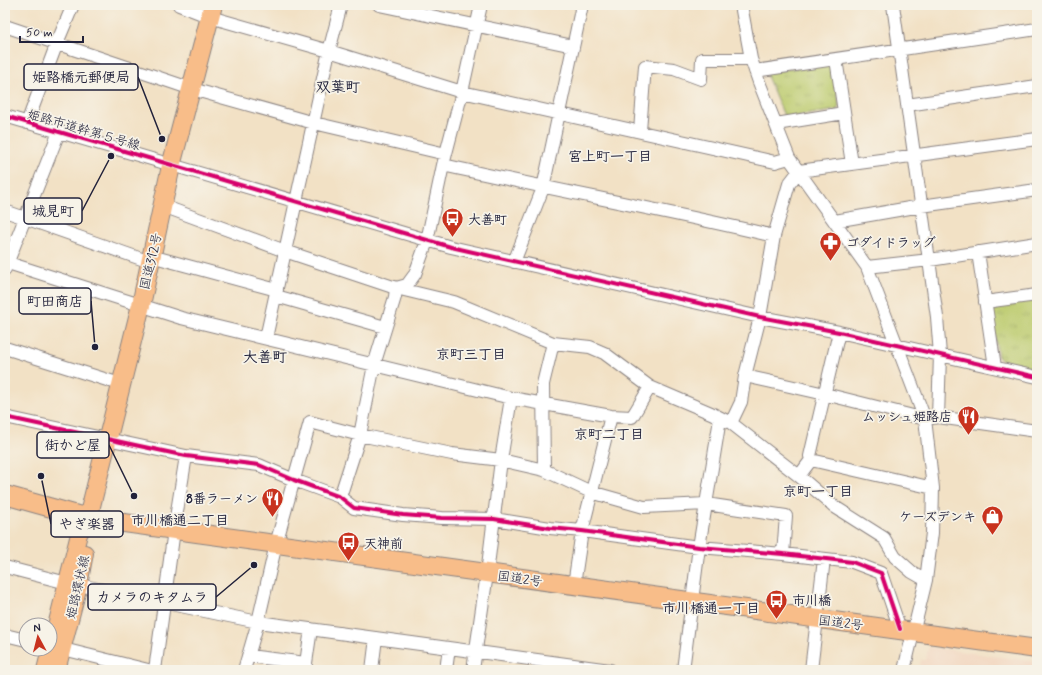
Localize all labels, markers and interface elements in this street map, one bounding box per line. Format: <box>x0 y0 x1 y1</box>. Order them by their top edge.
scale bar <box>20 18 83 44</box>
text: 50 m <box>26 25 53 41</box>
callout: 姫路橋元郵便局 <box>24 64 138 90</box>
text: 姫路橋元郵便局 <box>32 69 130 87</box>
district label: 双葉町 <box>315 78 361 98</box>
street label: 姫路市道幹第５号線 <box>25 106 143 155</box>
district label: 宮上町一丁目 <box>568 148 652 166</box>
callout: 城見町 <box>24 198 82 224</box>
text: 城見町 <box>32 203 74 221</box>
bus stop icon: 大善町 <box>440 206 466 239</box>
place label: 大善町 <box>468 212 507 229</box>
pharmacy icon: ゴダイドラッグ <box>817 229 843 262</box>
street label: 国道312号 <box>137 231 166 292</box>
place label: ゴダイドラッグ <box>846 235 936 252</box>
callout: 町田商店 <box>19 288 91 314</box>
text: 町田商店 <box>27 293 83 311</box>
district label: 京町三丁目 <box>436 346 506 364</box>
district label: 大善町 <box>242 348 288 368</box>
restaurant icon: ムッシュ姫路店 <box>955 403 981 436</box>
place label: ムッシュ姫路店 <box>862 409 952 426</box>
district label: 京町二丁目 <box>574 426 644 444</box>
callout: 街かど屋 <box>37 432 109 458</box>
text: 街かど屋 <box>45 437 101 455</box>
district label: 京町一丁目 <box>783 483 853 501</box>
restaurant icon: 8番ラーメン <box>260 485 286 518</box>
place label: 8番ラーメン <box>186 491 258 508</box>
shop icon: ケーズデンキ <box>979 503 1005 536</box>
place label: ケーズデンキ <box>899 509 976 526</box>
callout: やぎ楽器 <box>51 511 123 537</box>
district label: 市川橋通二丁目 <box>131 512 229 530</box>
text: やぎ楽器 <box>59 516 115 534</box>
bus stop icon: 天神前 <box>336 530 362 563</box>
place label: 天神前 <box>364 536 403 553</box>
street label: 姫路環状線 <box>63 553 94 621</box>
street label: 国道2号 <box>496 568 543 591</box>
callout: カメラのキタムラ <box>88 584 216 610</box>
bus stop icon: 市川橋 <box>764 587 790 620</box>
text: カメラのキタムラ <box>96 589 208 607</box>
place label: 市川橋 <box>792 593 831 610</box>
district label: 市川橋通一丁目 <box>662 600 760 618</box>
street label: 国道2号 <box>817 612 864 635</box>
north arrow <box>18 617 58 657</box>
text: N <box>32 621 41 635</box>

